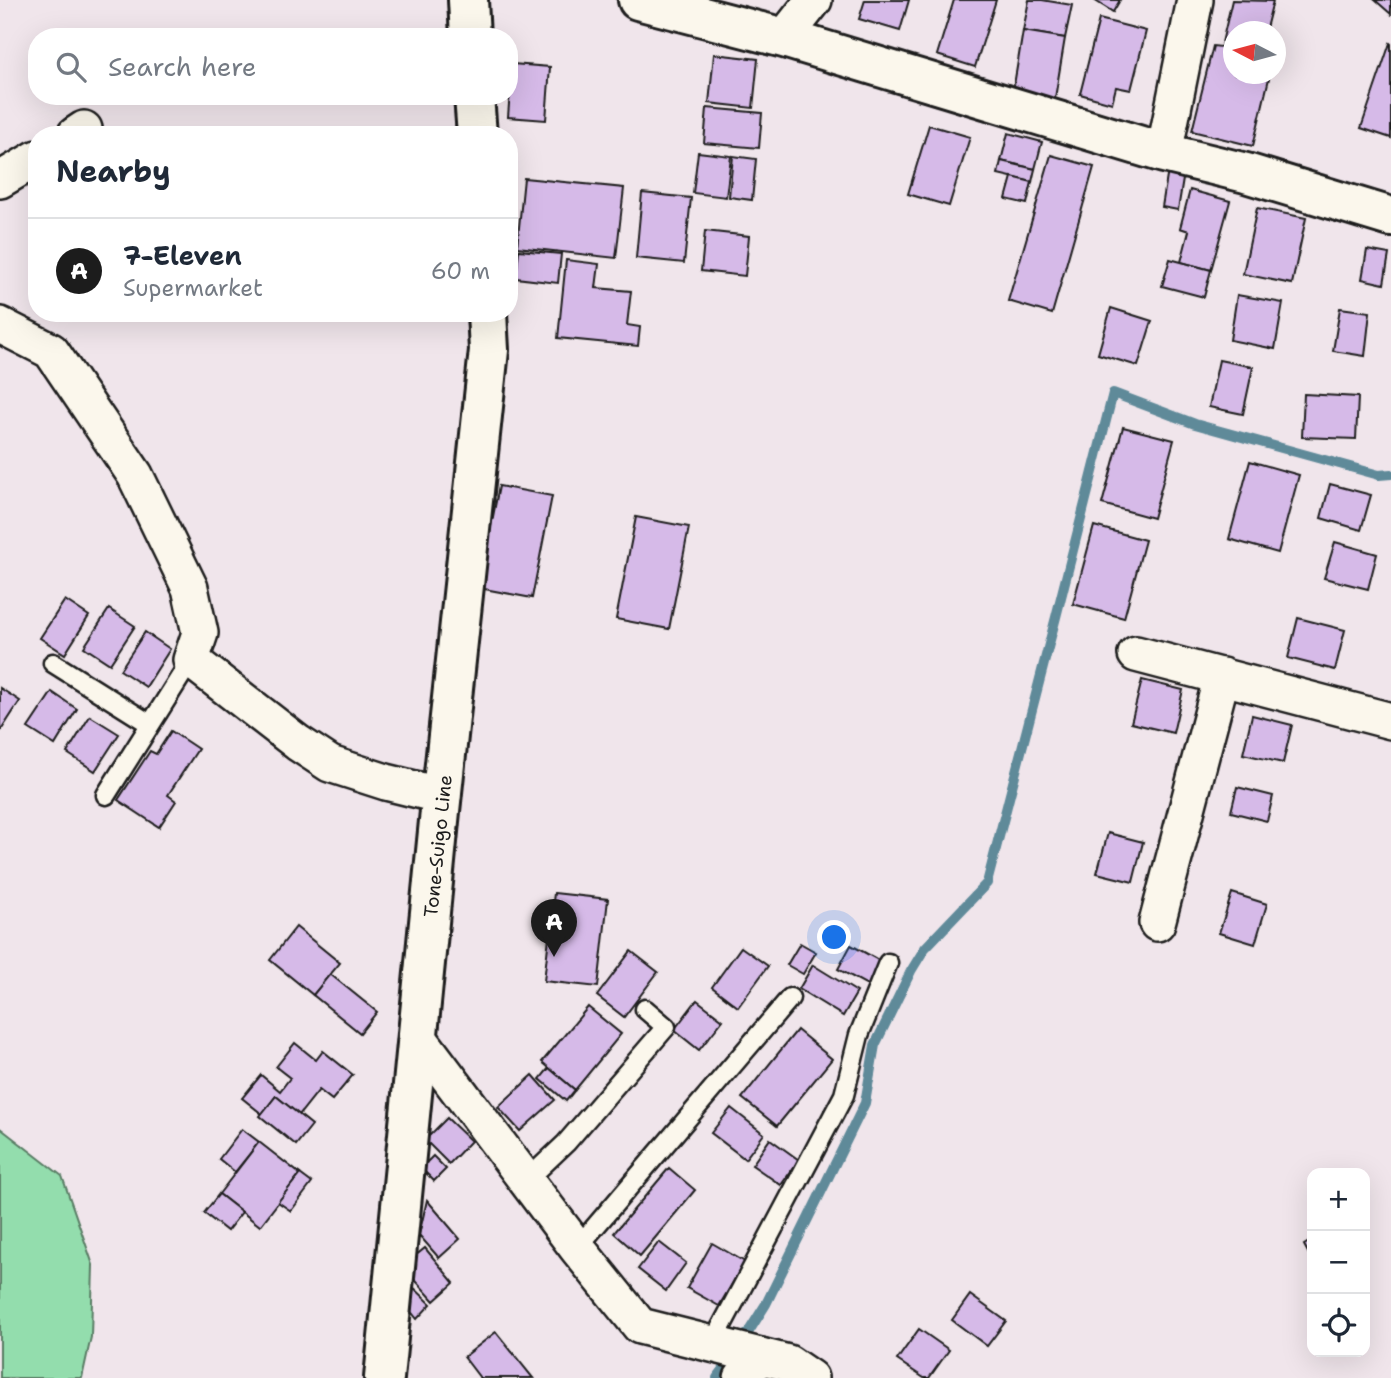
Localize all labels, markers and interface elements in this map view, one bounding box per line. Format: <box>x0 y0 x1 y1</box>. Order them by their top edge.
north arrow <box>1223 21 1286 84</box>
search box <box>28 28 518 105</box>
icon: search <box>52 48 90 86</box>
text: Search here <box>108 49 257 84</box>
text: Nearby <box>56 151 171 192</box>
text: 7-Eleven <box>123 238 242 273</box>
text: A <box>70 256 88 286</box>
text: 60 m <box>431 256 490 286</box>
text: Supermarket <box>123 273 263 303</box>
street label: Tone-Suigo Line <box>418 774 458 918</box>
pin: A <box>531 899 577 957</box>
your location <box>817 920 851 954</box>
map controls <box>1307 1168 1370 1357</box>
button: + <box>1307 1168 1370 1231</box>
button: − <box>1307 1231 1370 1294</box>
button: locate <box>1307 1294 1370 1357</box>

